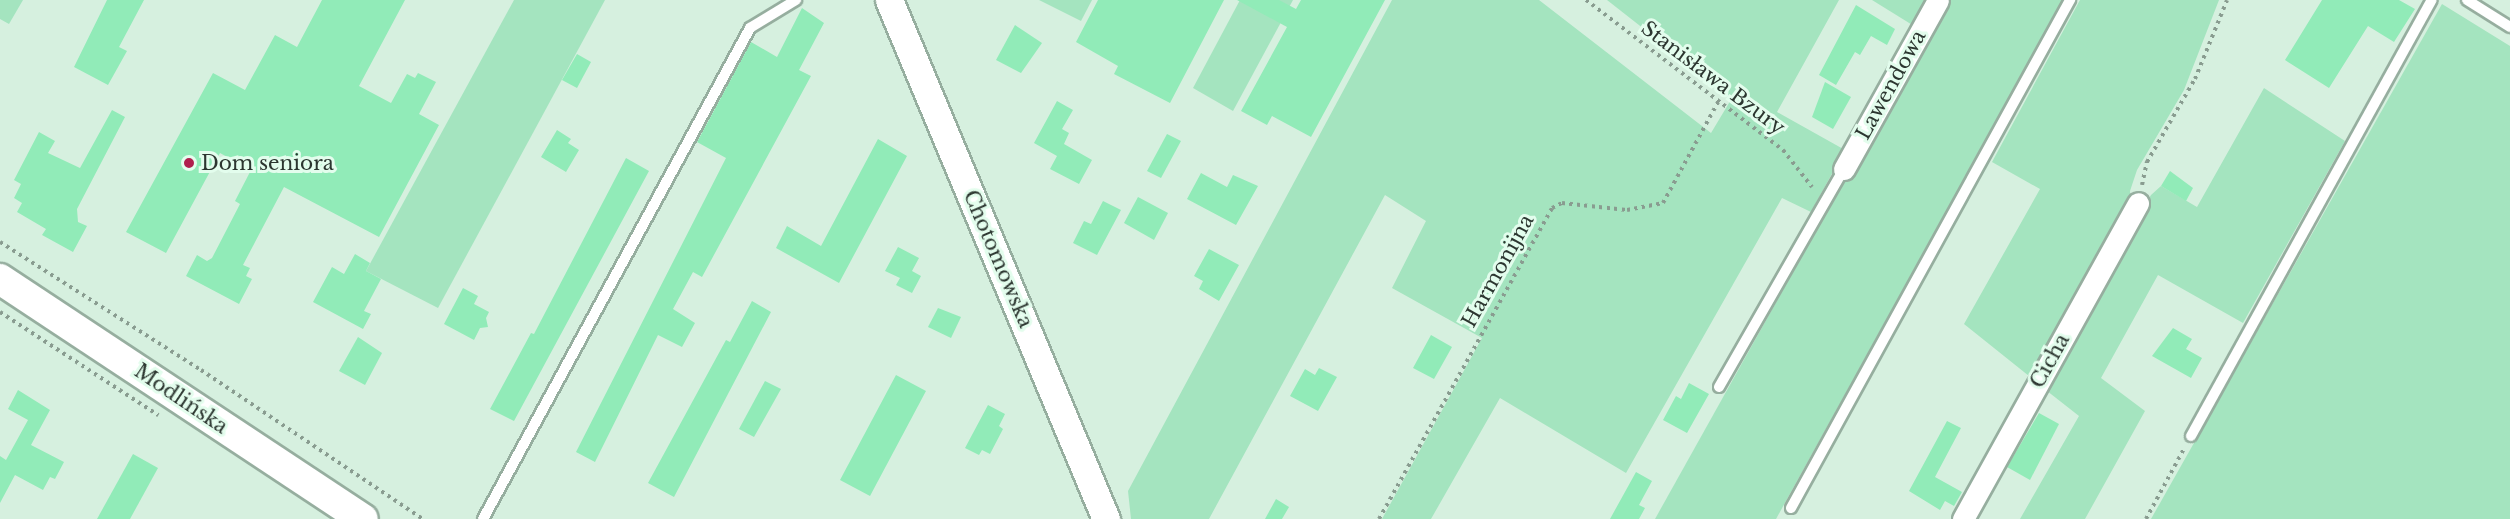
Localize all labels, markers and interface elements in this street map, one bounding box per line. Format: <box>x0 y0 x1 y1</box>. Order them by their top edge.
street label: Stanisława Bzury <box>1636 16 1790 140</box>
street label: Lawendowa <box>1851 26 1931 144</box>
place label: Dom seniora <box>201 151 334 175</box>
marker: Dom seniora <box>182 156 196 170</box>
street label: Chotomowska <box>958 187 1038 331</box>
street label: Harmonijna <box>1457 210 1539 332</box>
street label: Cicha <box>2025 330 2075 392</box>
street label: Modlińska <box>130 359 232 439</box>

